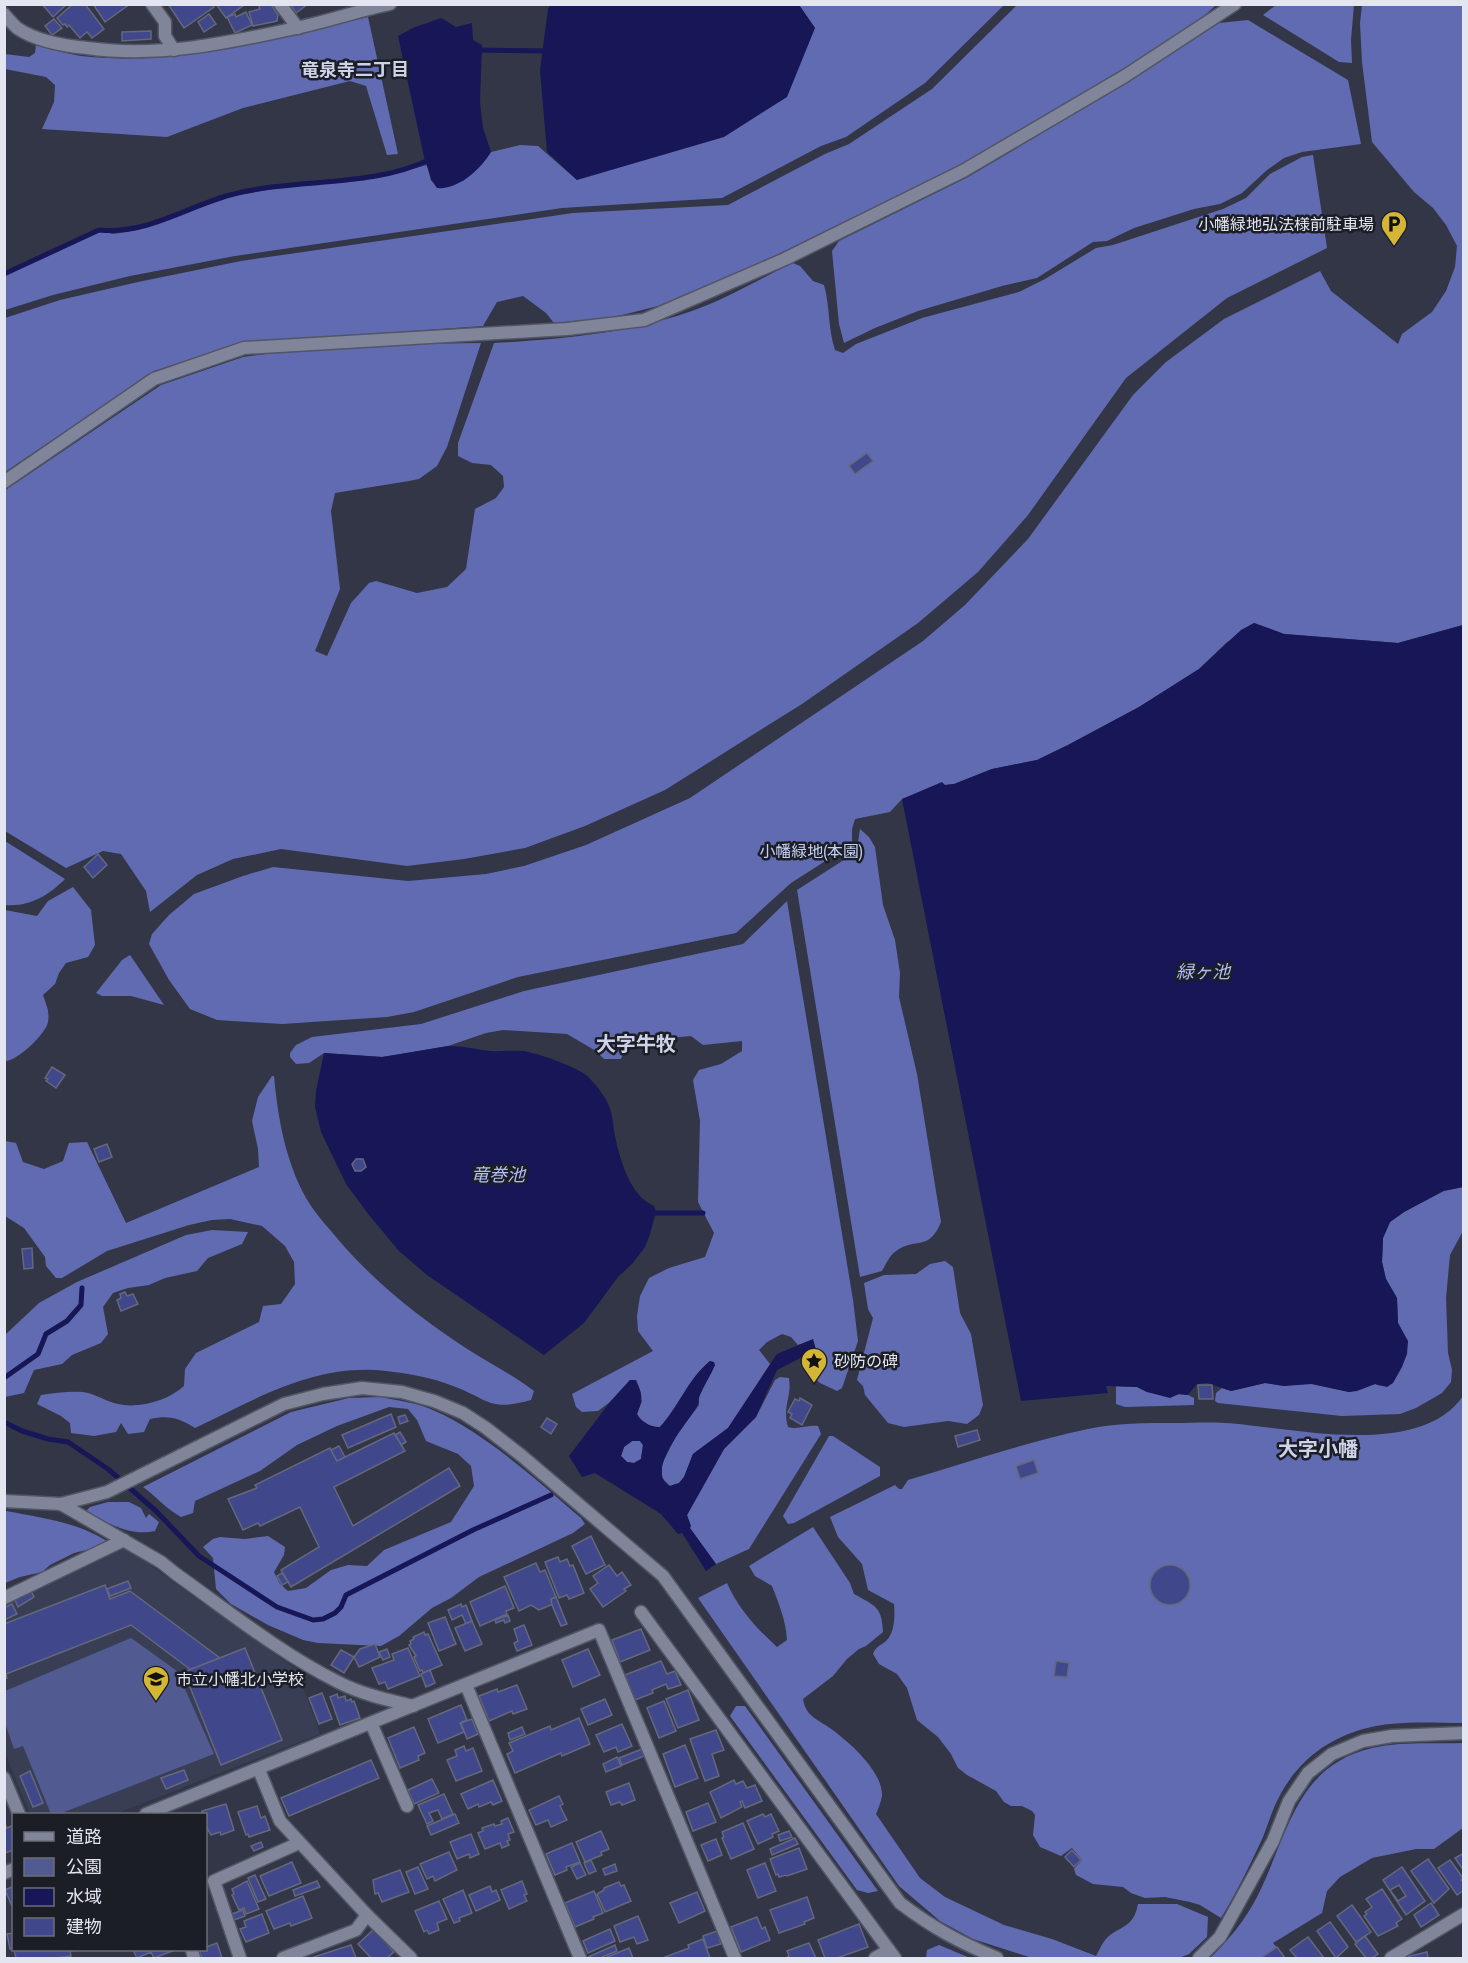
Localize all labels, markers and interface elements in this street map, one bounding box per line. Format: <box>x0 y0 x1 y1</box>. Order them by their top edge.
district label: 竜泉寺二丁目 <box>301 59 409 80</box>
parking icon: 小幡緑地弘法様前駐車場 <box>1379 209 1409 247</box>
place label: 小幡緑地弘法様前駐車場 <box>1198 215 1374 233</box>
park label: 小幡緑地(本園) <box>759 842 863 861</box>
water label: 緑ヶ池 <box>1176 961 1232 982</box>
district label: 大字牛牧 <box>596 1032 676 1055</box>
water label: 竜巻池 <box>471 1164 527 1185</box>
place icon: 砂防の碑 <box>799 1346 829 1384</box>
place label: 砂防の碑 <box>834 1352 898 1370</box>
district label: 大字小幡 <box>1278 1437 1358 1460</box>
school or university icon: 市立小幡北小学校 <box>141 1664 171 1702</box>
place label: 市立小幡北小学校 <box>176 1670 304 1688</box>
legend <box>12 1813 207 1951</box>
text: 道路 <box>66 1826 102 1847</box>
text: 公園 <box>66 1856 102 1877</box>
text: 水域 <box>66 1886 102 1907</box>
text: 建物 <box>66 1916 102 1937</box>

